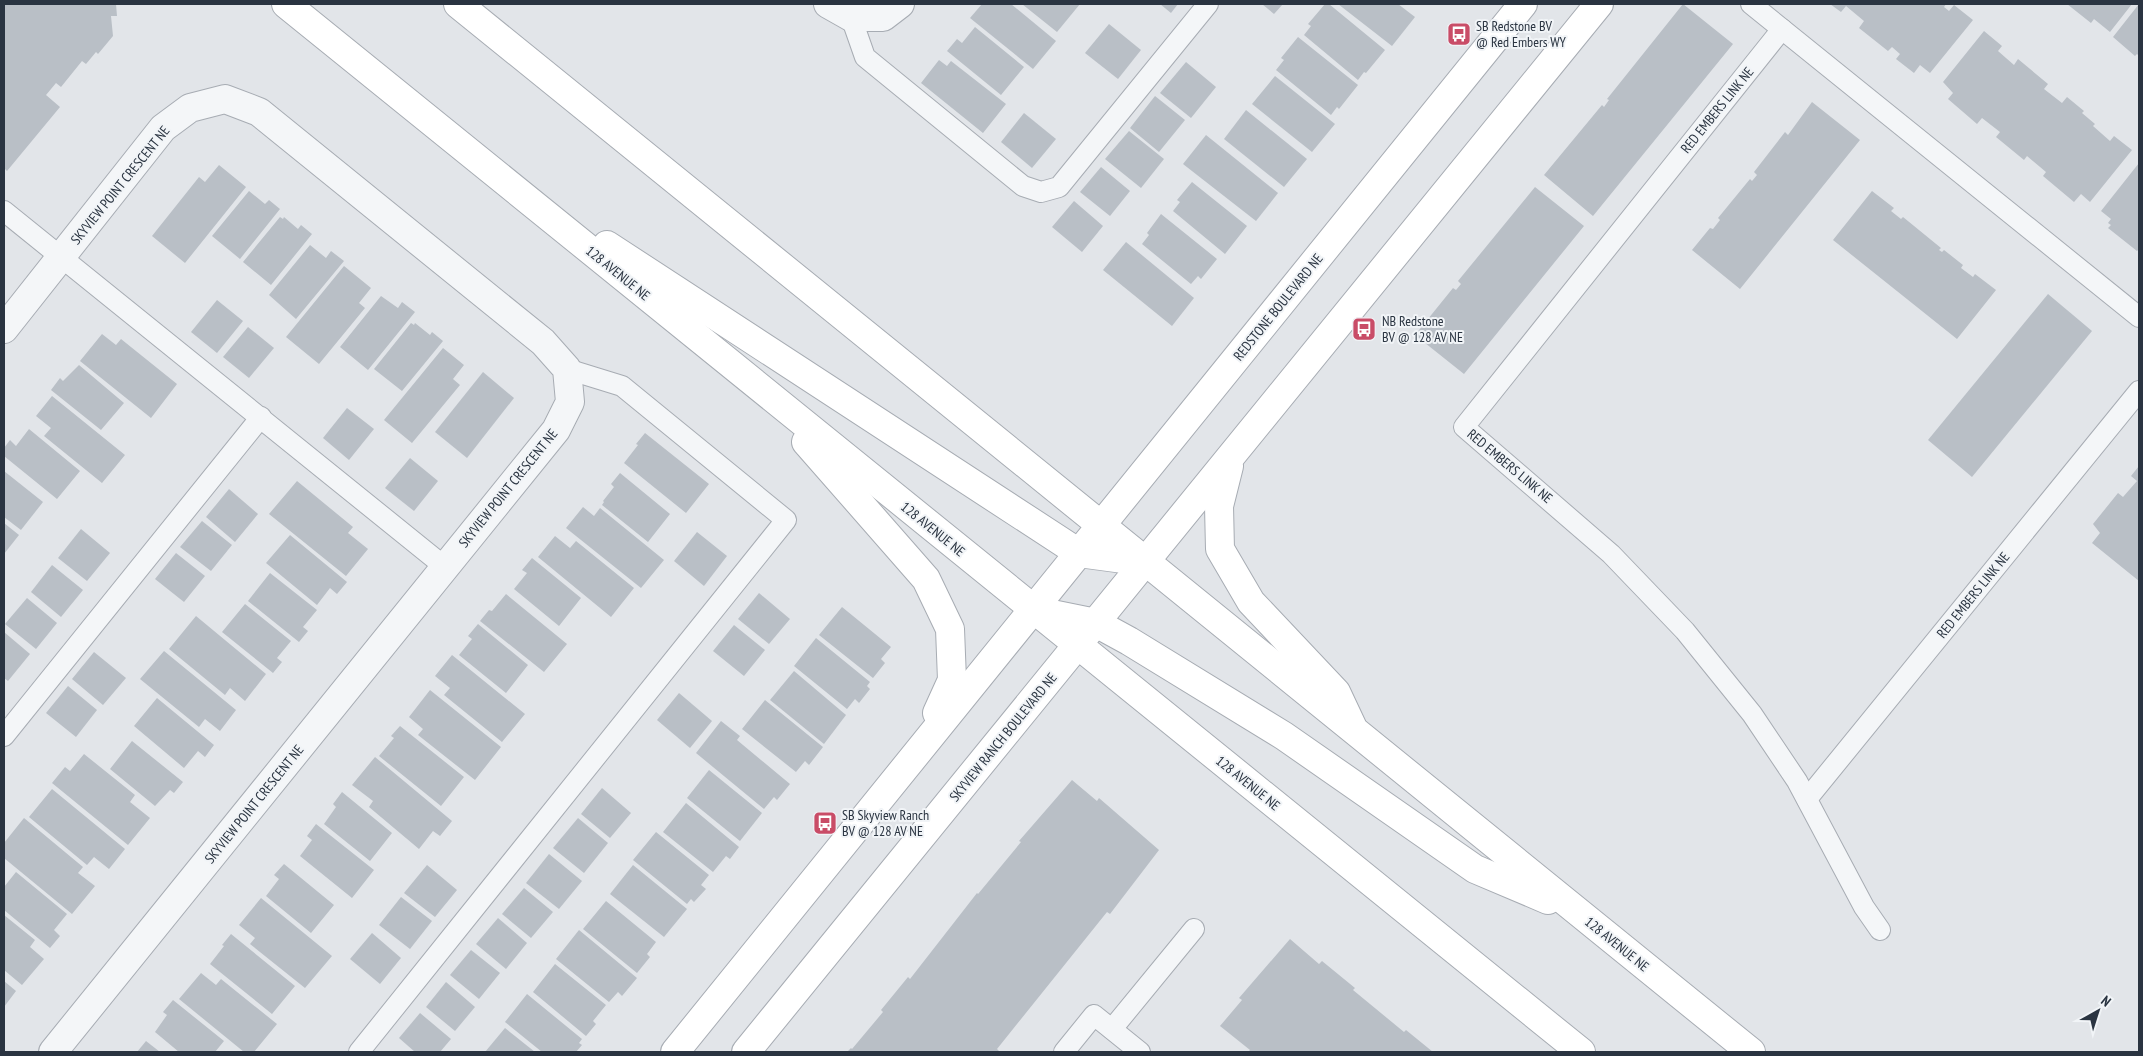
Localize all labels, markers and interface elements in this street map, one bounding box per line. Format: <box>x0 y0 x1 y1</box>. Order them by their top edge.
place label: SB Redstone BV @ Red Embers WY <box>1476 17 1566 51</box>
bus stop icon: SB Redstone BV @ Red Embers WY <box>1446 21 1472 47</box>
street label: RED EMBERS LINK NE <box>1677 63 1757 157</box>
street label: SKYVIEW POINT CRESCENT NE <box>67 122 173 248</box>
street label: 128 AVENUE NE <box>582 242 654 304</box>
street label: REDSTONE BOULEVARD NE <box>1229 250 1327 364</box>
place label: NB Redstone BV @ 128 AV NE <box>1382 312 1463 346</box>
bus stop icon: NB Redstone BV @ 128 AV NE <box>1351 316 1377 342</box>
street label: SKYVIEW POINT CRESCENT NE <box>455 425 561 551</box>
street label: RED EMBERS LINK NE <box>1464 425 1556 507</box>
street label: 128 AVENUE NE <box>897 498 969 560</box>
street label: RED EMBERS LINK NE <box>1933 548 2013 642</box>
street label: SKYVIEW RANCH BOULEVARD NE <box>945 669 1061 805</box>
street label: SKYVIEW POINT CRESCENT NE <box>201 741 307 867</box>
street label: 128 AVENUE NE <box>1212 752 1284 814</box>
place label: SB Skyview Ranch BV @ 128 AV NE <box>842 806 929 840</box>
bus stop icon: SB Skyview Ranch BV @ 128 AV NE <box>812 810 838 836</box>
street label: 128 AVENUE NE <box>1581 913 1653 975</box>
north arrow <box>2073 986 2123 1036</box>
text: N <box>2098 992 2115 1010</box>

